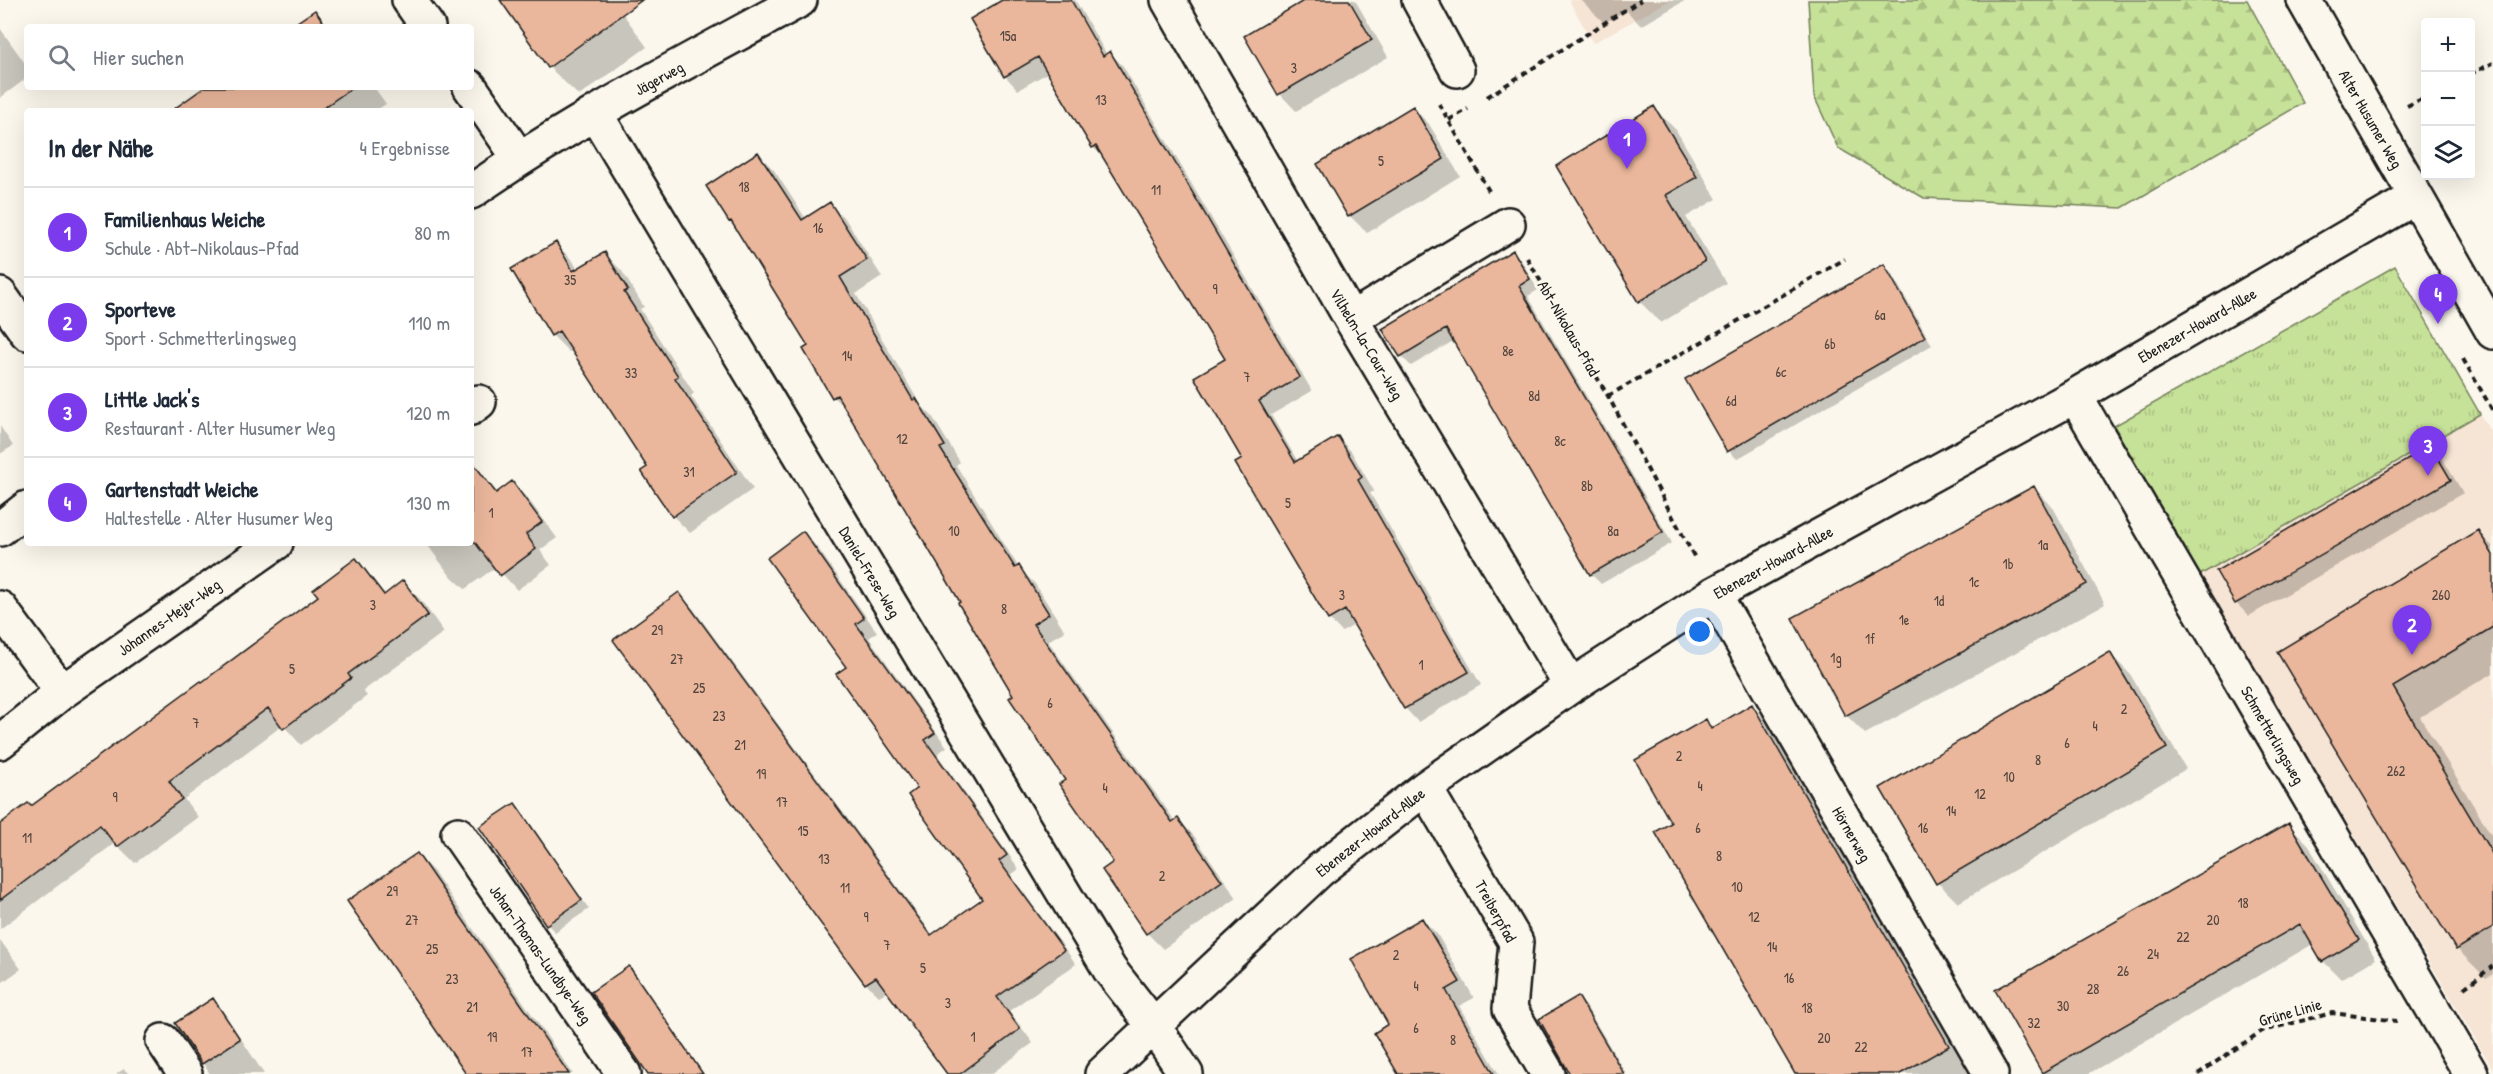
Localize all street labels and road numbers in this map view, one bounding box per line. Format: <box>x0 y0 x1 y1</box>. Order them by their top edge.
street label: Jägerweg <box>631 56 687 100</box>
street label: Alter Husumer Weg <box>2334 66 2408 172</box>
street label: Abt-Nikolaus-Pfad <box>1533 276 1605 380</box>
street label: Ebenezer-Howard-Allee <box>2134 282 2261 368</box>
street label: Vilhelm-la-Cour-Weg <box>1325 284 1409 404</box>
street label: Ebenezer-Howard-Allee <box>1709 520 1837 604</box>
street label: Daniel-Frese-Weg <box>834 522 906 622</box>
street label: Johannes-Mejer-Weg <box>113 573 225 661</box>
street label: Schmetterlingsweg <box>2236 682 2310 788</box>
street label: Ebenezer-Howard-Allee <box>1311 782 1430 882</box>
street label: Hörnerweg <box>1827 802 1877 866</box>
street label: Treiberpfad <box>1470 876 1522 946</box>
street label: Johan-Thomas-Lundbye-Weg <box>485 880 597 1028</box>
street label: Grüne Linie <box>2256 992 2325 1031</box>

